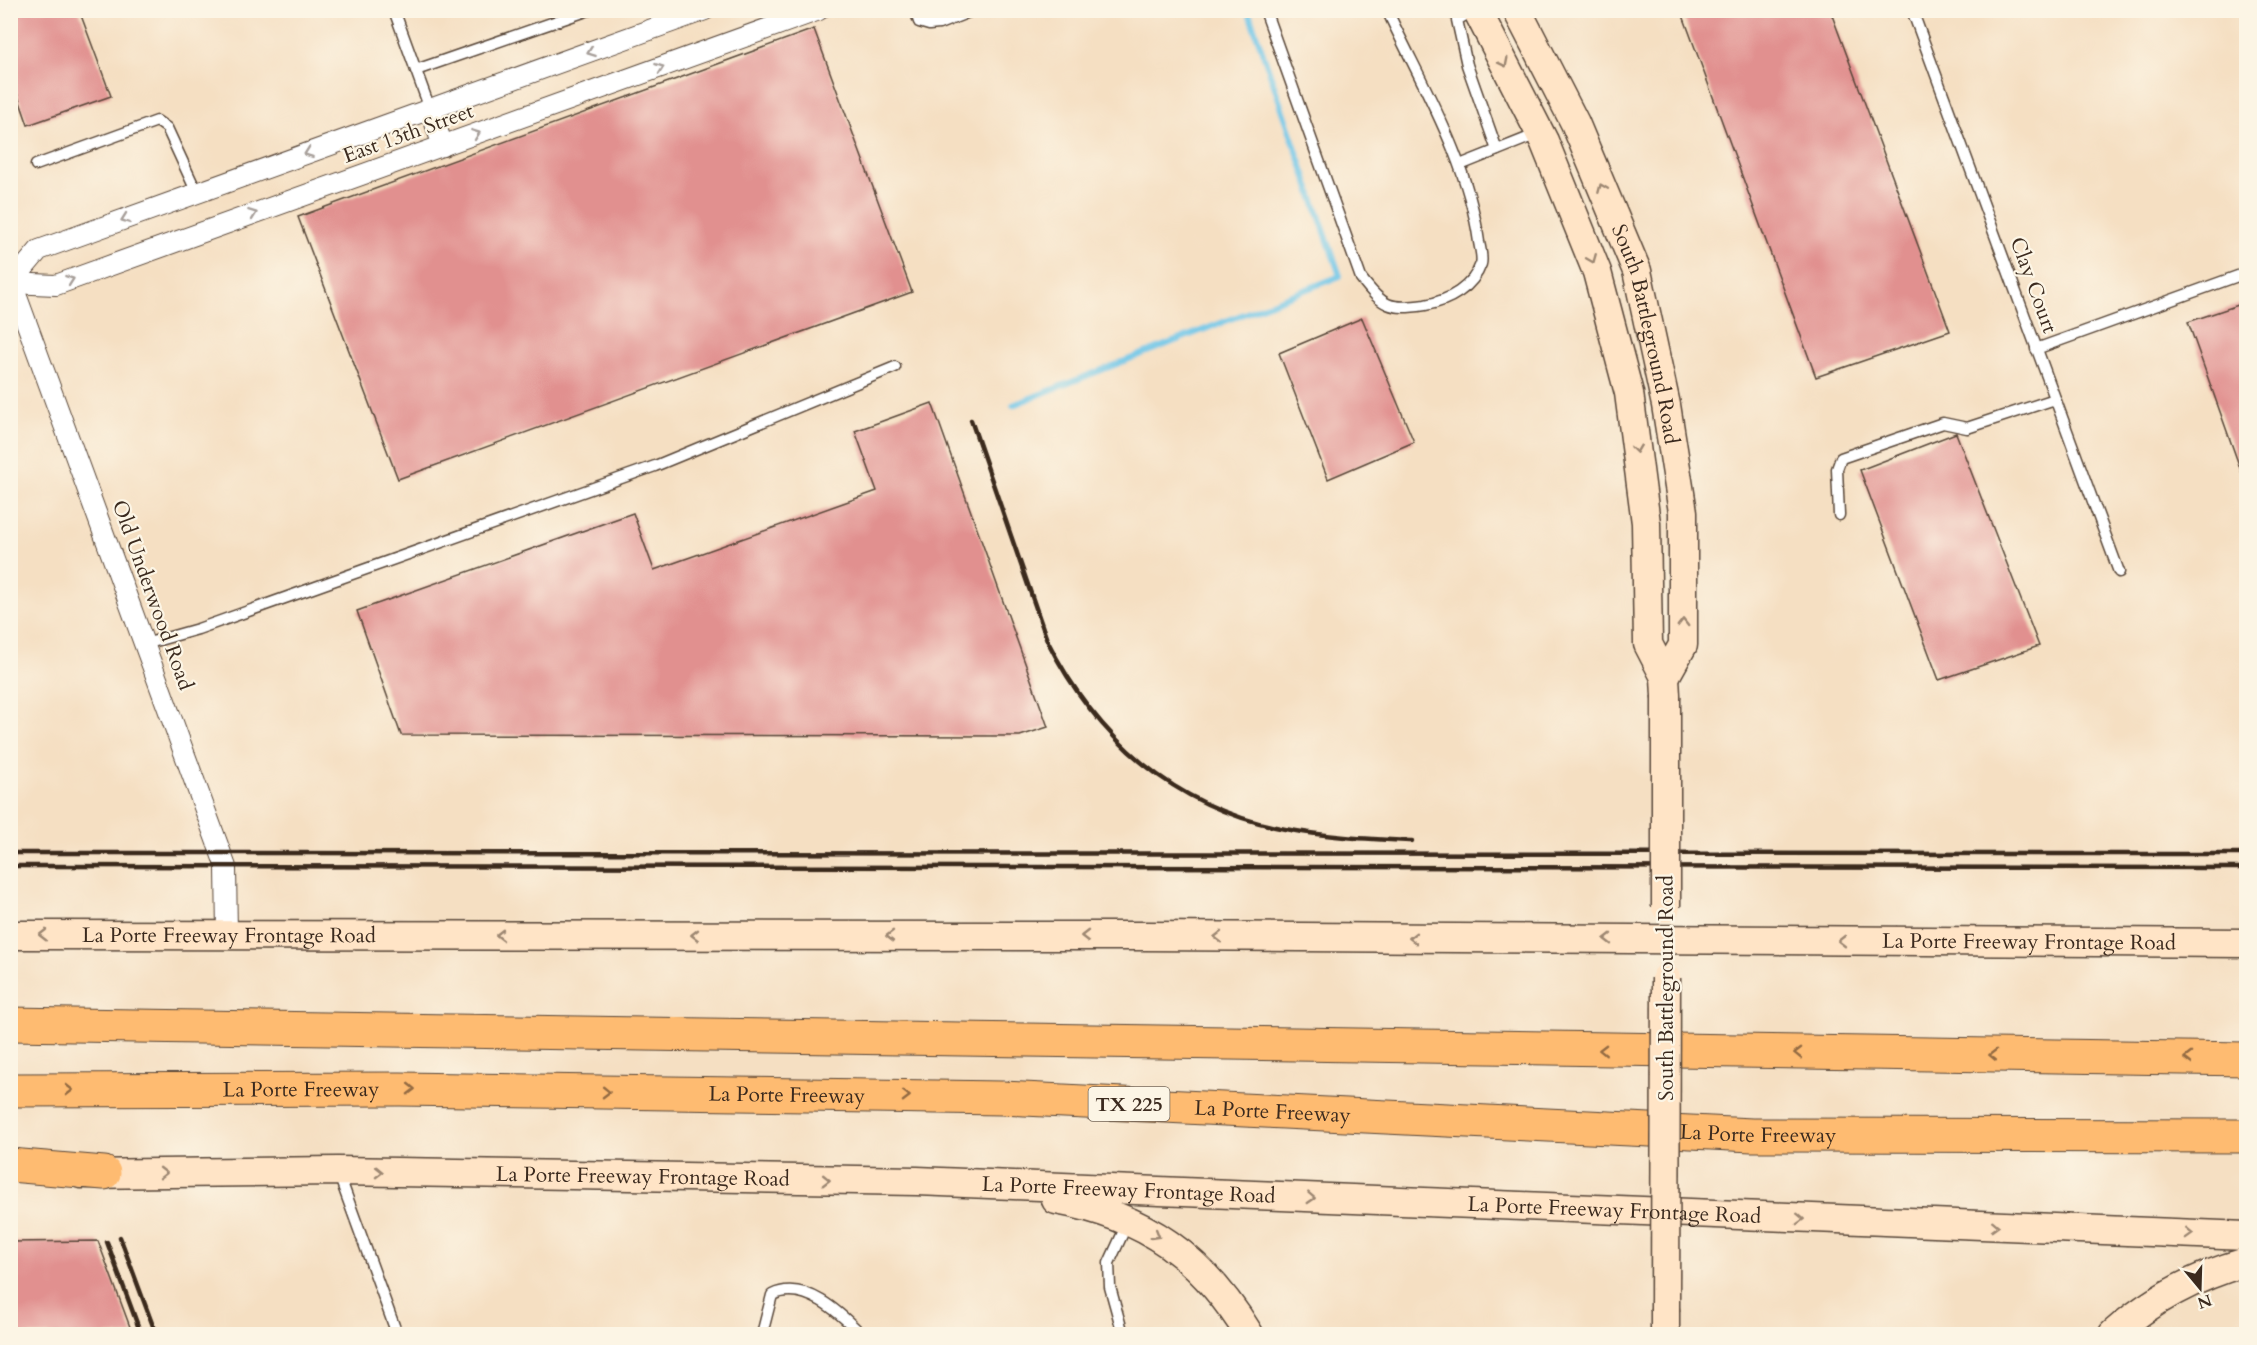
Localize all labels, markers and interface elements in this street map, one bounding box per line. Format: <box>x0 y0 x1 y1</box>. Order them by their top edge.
one-way arrow <box>586 44 596 57</box>
one-way arrow <box>1497 56 1508 67</box>
one-way arrow <box>654 62 664 75</box>
street label: East 13th Street <box>339 96 478 171</box>
one-way arrow <box>470 128 481 141</box>
one-way arrow <box>303 146 314 159</box>
one-way arrow <box>1597 183 1609 194</box>
one-way arrow <box>247 209 258 221</box>
one-way arrow <box>120 212 131 224</box>
street label: South Battleground Road <box>1604 220 1686 446</box>
street label: Clay Court <box>2003 233 2064 338</box>
one-way arrow <box>1585 253 1597 264</box>
one-way arrow <box>64 275 75 288</box>
one-way arrow <box>1630 444 1642 454</box>
street label: Old Underwood Road <box>105 496 200 694</box>
one-way arrow <box>1677 619 1689 628</box>
street label: South Battleground Road <box>1652 875 1681 1101</box>
street label: La Porte Freeway Frontage Road <box>82 921 376 950</box>
street label: La Porte Freeway Frontage Road <box>1882 927 2176 958</box>
one-way arrow <box>38 929 47 941</box>
one-way arrow <box>495 929 504 941</box>
one-way arrow <box>690 929 699 941</box>
one-way arrow <box>885 930 894 942</box>
one-way arrow <box>1080 930 1089 942</box>
one-way arrow <box>1214 931 1223 943</box>
one-way arrow <box>1409 932 1418 944</box>
one-way arrow <box>1604 933 1613 945</box>
one-way arrow <box>1838 935 1847 947</box>
one-way arrow <box>1599 1044 1608 1056</box>
one-way arrow <box>1794 1047 1803 1059</box>
one-way arrow <box>1989 1049 1998 1062</box>
one-way arrow <box>2184 1052 2193 1064</box>
street label: La Porte Freeway <box>223 1075 379 1104</box>
street label: La Porte Freeway <box>708 1080 865 1111</box>
one-way arrow <box>406 1083 415 1095</box>
one-way arrow <box>64 1084 73 1096</box>
one-way arrow <box>601 1086 610 1098</box>
road number: TX 225 <box>1088 1087 1170 1121</box>
one-way arrow <box>901 1090 910 1102</box>
street label: La Porte Freeway <box>1194 1094 1351 1130</box>
street label: La Porte Freeway <box>1679 1117 1836 1150</box>
street label: La Porte Freeway Frontage Road <box>496 1160 790 1194</box>
one-way arrow <box>374 1166 383 1178</box>
one-way arrow <box>158 1167 167 1179</box>
street label: La Porte Freeway Frontage Road <box>981 1170 1276 1211</box>
one-way arrow <box>821 1173 830 1186</box>
street label: La Porte Freeway Frontage Road <box>1467 1190 1762 1231</box>
one-way arrow <box>1307 1191 1316 1204</box>
one-way arrow <box>1795 1212 1804 1225</box>
one-way arrow <box>1990 1220 1999 1232</box>
one-way arrow <box>2185 1227 2194 1240</box>
one-way arrow <box>1150 1228 1160 1240</box>
north arrow <box>2170 1258 2230 1318</box>
text: N <box>2194 1289 2215 1314</box>

